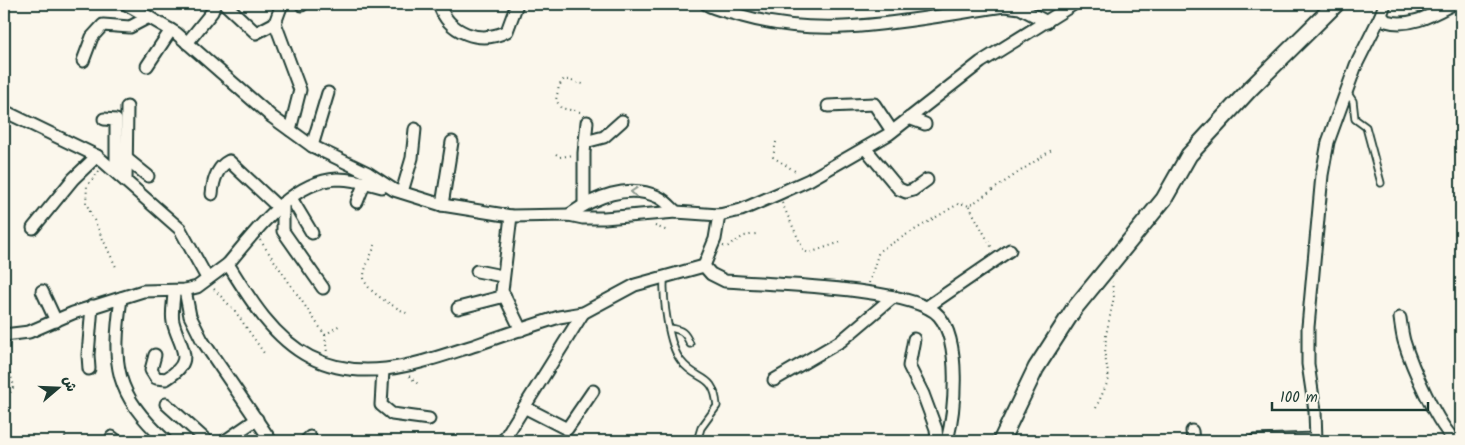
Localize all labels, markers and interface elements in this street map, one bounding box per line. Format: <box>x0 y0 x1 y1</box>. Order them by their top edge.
one-way arrow <box>630 186 638 197</box>
north arrow <box>32 362 82 412</box>
text: ش <box>56 373 82 395</box>
scale bar <box>1272 380 1429 412</box>
text: 100 m <box>1280 386 1318 410</box>

